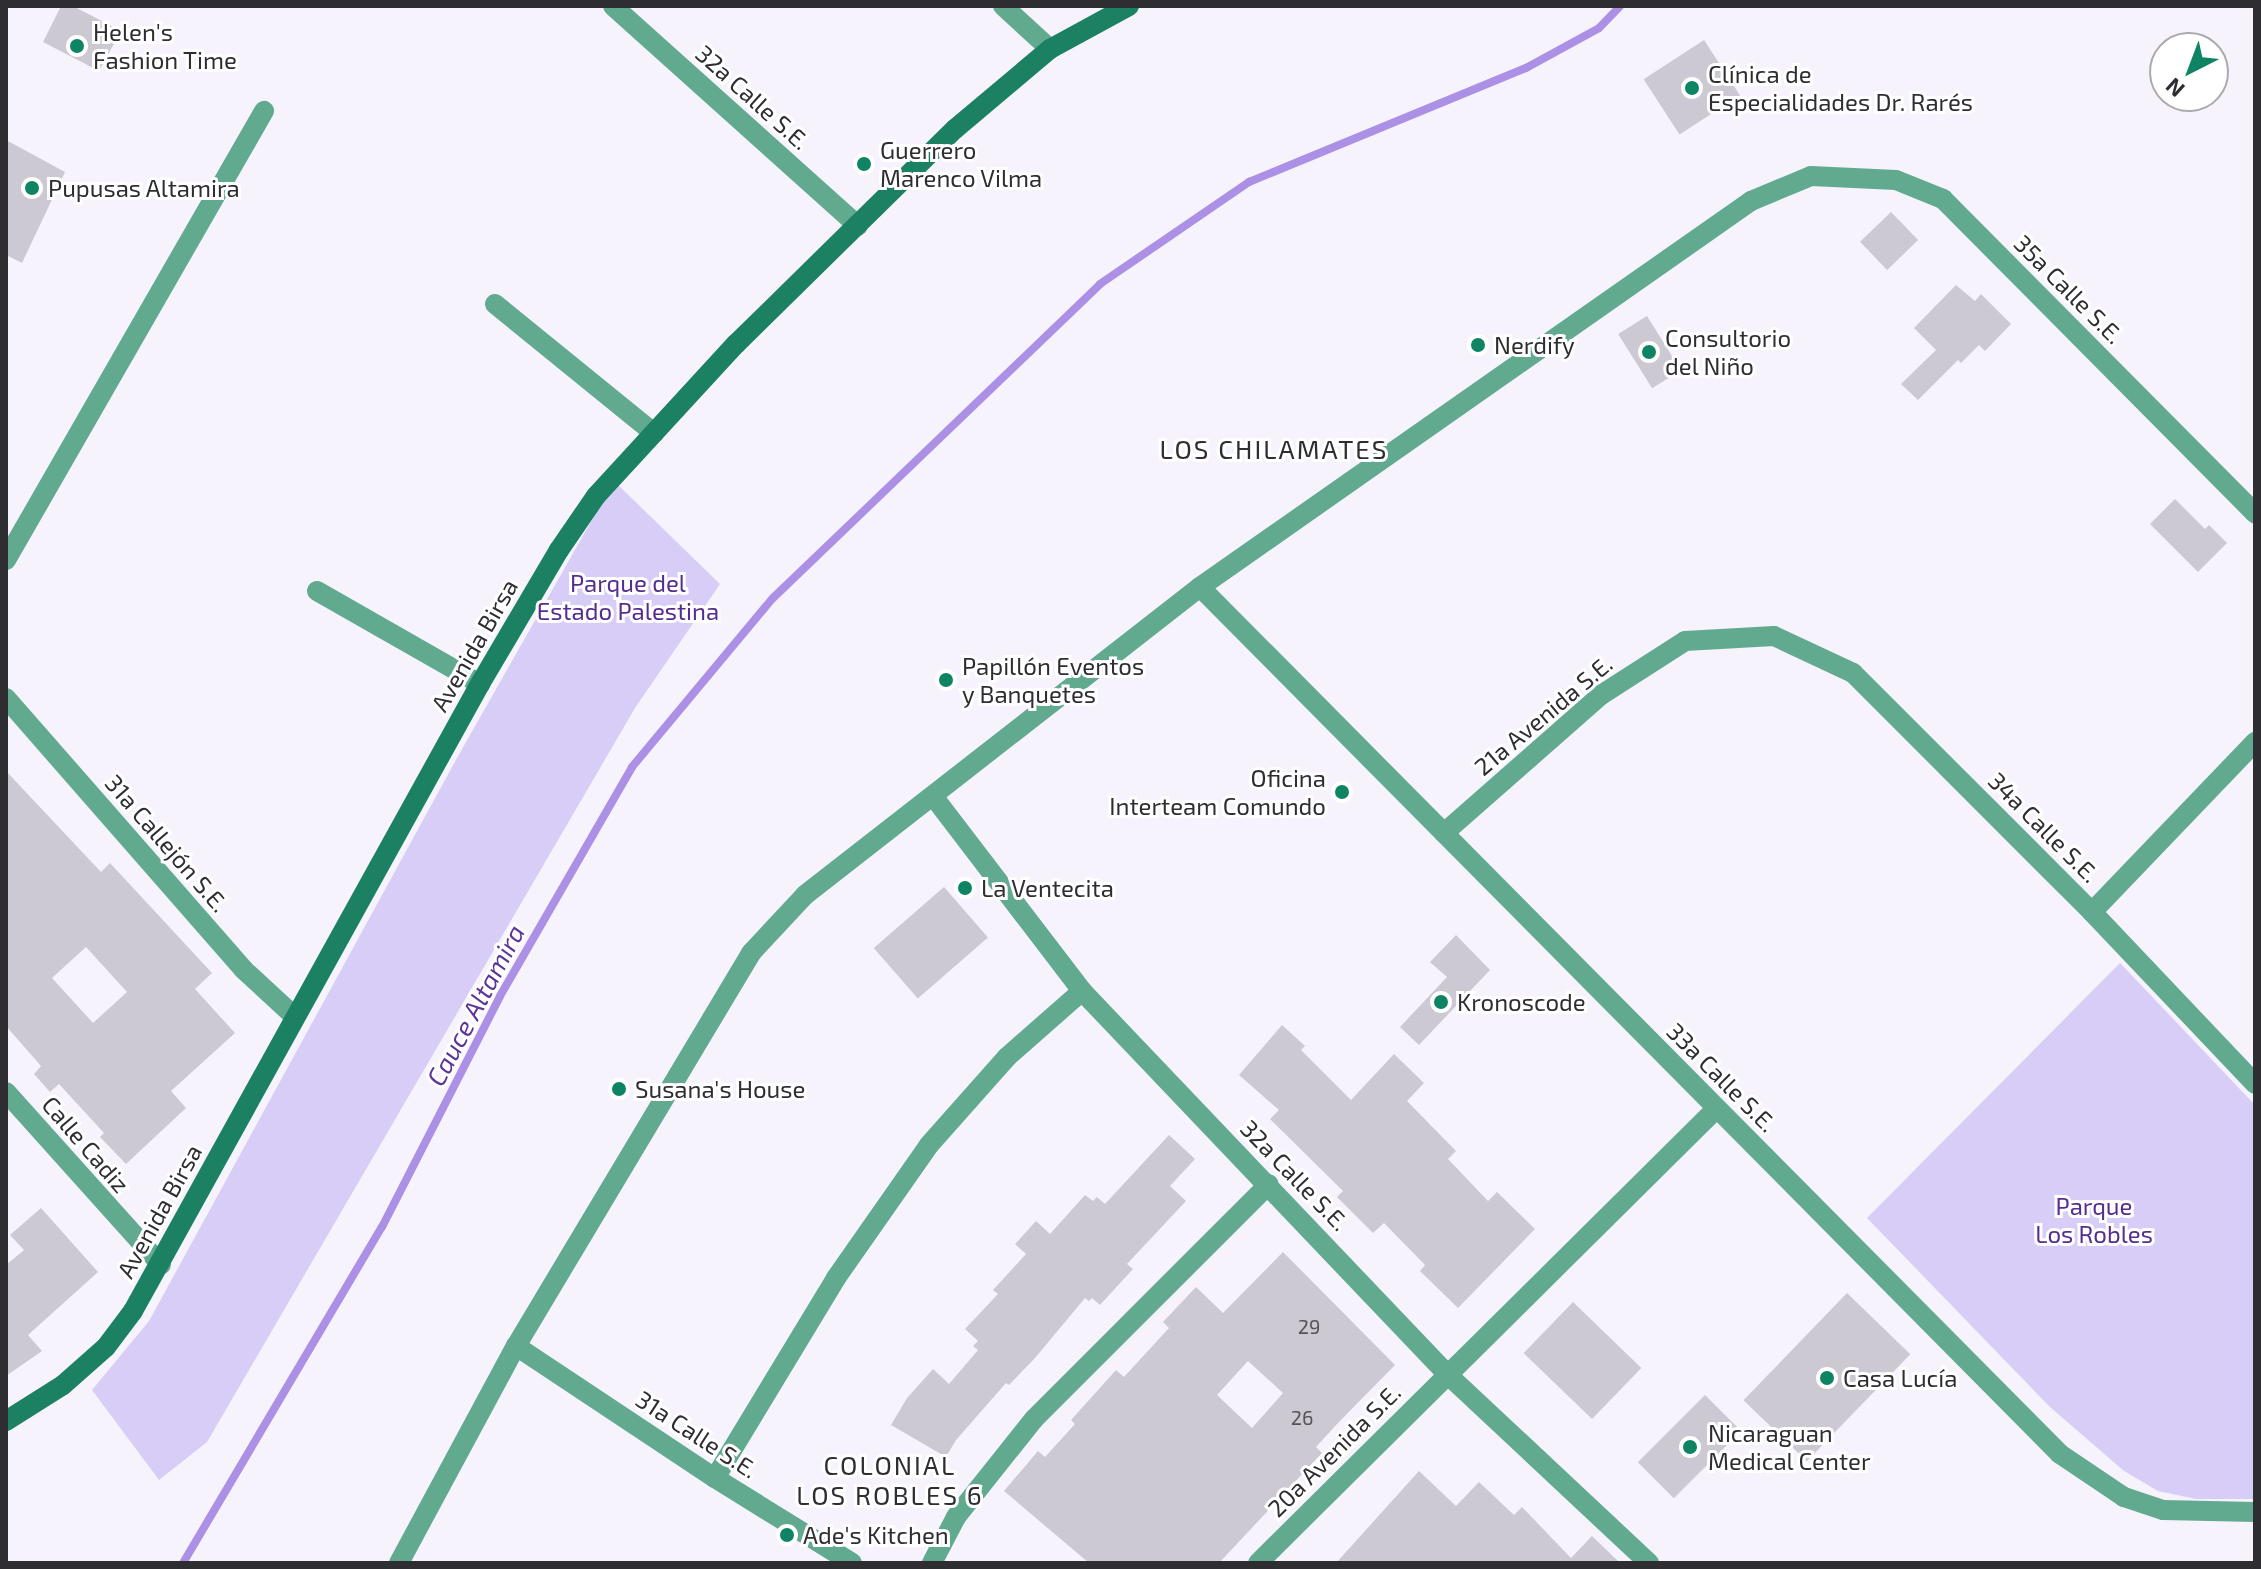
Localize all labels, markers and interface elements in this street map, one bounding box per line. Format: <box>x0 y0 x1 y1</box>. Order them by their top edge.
place label: Helen's Fashion Time <box>93 18 237 74</box>
north arrow <box>2149 32 2229 112</box>
marker: Helen's Fashion Time <box>68 37 86 55</box>
street label: 32a Calle S.E. <box>690 39 816 155</box>
place label: Clínica de Especialidades Dr. Rarés <box>1708 60 1973 116</box>
text: N <box>2160 73 2189 103</box>
marker: Clínica de Especialidades Dr. Rarés <box>1683 79 1701 97</box>
place label: Guerrero Marenco Vilma <box>880 136 1043 192</box>
marker: Guerrero Marenco Vilma <box>855 155 873 173</box>
place label: Pupusas Altamira <box>48 174 240 202</box>
marker: Pupusas Altamira <box>23 179 41 197</box>
street label: 35a Calle S.E. <box>2009 229 2129 349</box>
place label: Consultorio del Niño <box>1665 324 1791 380</box>
place label: Nerdify <box>1494 331 1575 359</box>
marker: Nerdify <box>1469 336 1487 354</box>
marker: Consultorio del Niño <box>1640 343 1658 361</box>
district label: LOS CHILAMATES <box>1160 433 1388 465</box>
park label: Parque del Estado Palestina <box>537 569 719 625</box>
street label: Avenida Birsa <box>425 574 523 716</box>
street label: 21a Avenida S.E. <box>1468 649 1618 781</box>
place label: Papillón Eventos y Banquetes <box>962 652 1144 708</box>
marker: Papillón Eventos y Banquetes <box>937 671 955 689</box>
place label: Oficina Interteam Comundo <box>1109 764 1326 820</box>
street label: 34a Calle S.E. <box>1983 766 2105 888</box>
street label: 31a Callejón S.E. <box>100 769 234 917</box>
marker: Oficina Interteam Comundo <box>1333 783 1351 801</box>
place label: La Ventecita <box>981 874 1114 902</box>
marker: La Ventecita <box>956 879 974 897</box>
water label: Cauce Altamira <box>419 919 531 1091</box>
place label: Kronoscode <box>1457 988 1586 1016</box>
marker: Kronoscode <box>1432 993 1450 1011</box>
street label: 33a Calle S.E. <box>1661 1016 1783 1138</box>
place label: Susana's House <box>635 1075 805 1103</box>
marker: Susana's House <box>610 1080 628 1098</box>
street label: Calle Cadiz <box>36 1090 136 1198</box>
street label: 32a Calle S.E. <box>1235 1114 1355 1236</box>
street label: Avenida Birsa <box>111 1139 207 1283</box>
park label: Parque Los Robles <box>2035 1192 2153 1248</box>
house number: 29 <box>1298 1314 1320 1338</box>
place label: Casa Lucía <box>1843 1364 1957 1392</box>
marker: Casa Lucía <box>1818 1369 1836 1387</box>
street label: 20a Avenida S.E. <box>1261 1377 1407 1523</box>
street label: 31a Calle S.E. <box>631 1384 763 1484</box>
house number: 26 <box>1291 1405 1313 1429</box>
place label: Nicaraguan Medical Center <box>1708 1419 1871 1475</box>
marker: Nicaraguan Medical Center <box>1679 1436 1701 1458</box>
district label: COLONIAL LOS ROBLES 6 <box>796 1449 984 1510</box>
place label: Ade's Kitchen <box>803 1521 949 1549</box>
marker: Ade's Kitchen <box>778 1526 796 1544</box>

